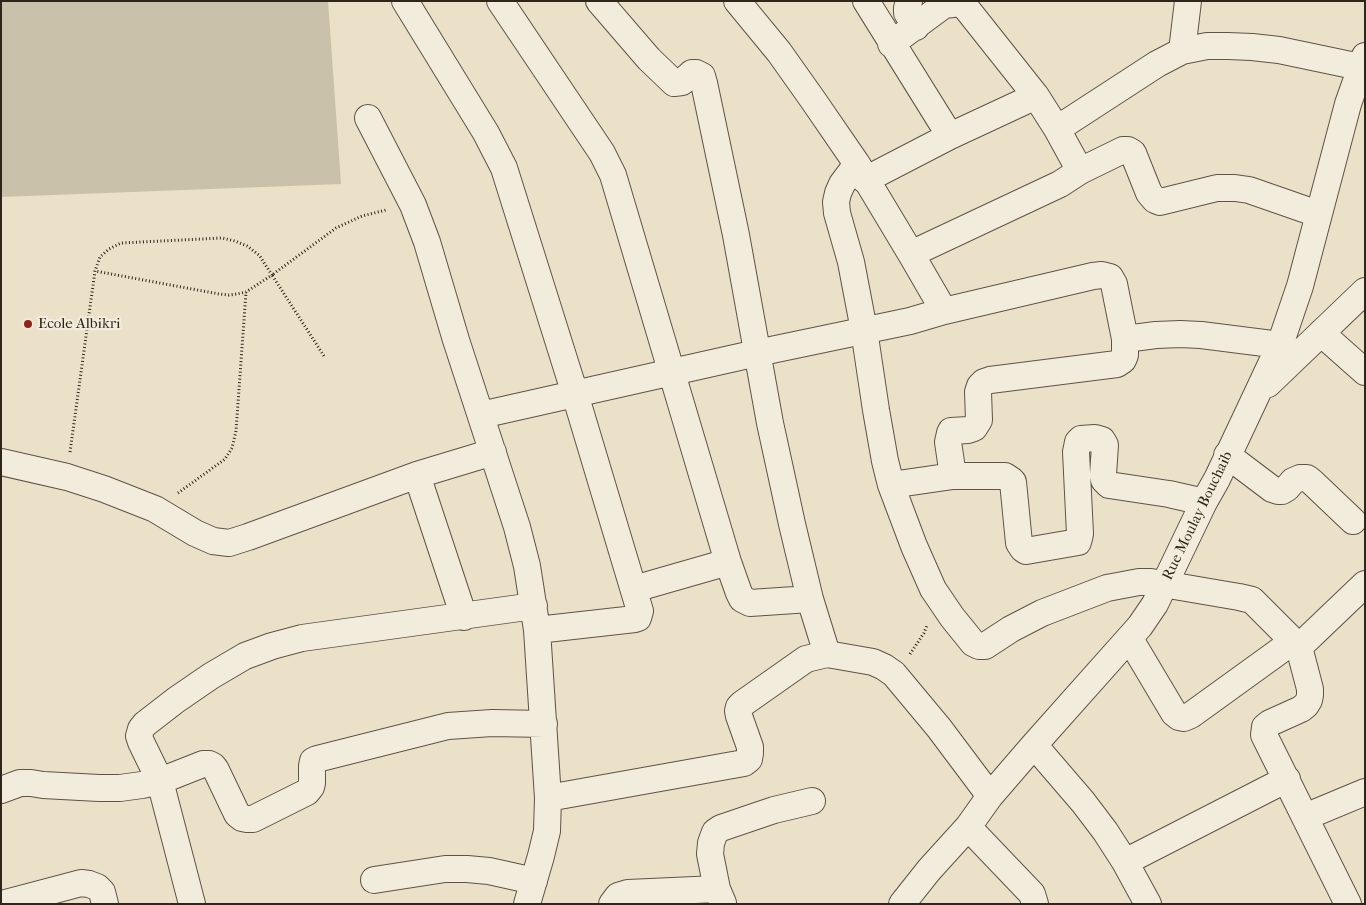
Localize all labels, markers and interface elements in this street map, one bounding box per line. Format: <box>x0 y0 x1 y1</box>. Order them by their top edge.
place label: Ecole Albikri <box>38 315 121 333</box>
marker: Ecole Albikri <box>22 318 34 330</box>
street label: Rue Moulay Bouchaib <box>1159 449 1237 583</box>

